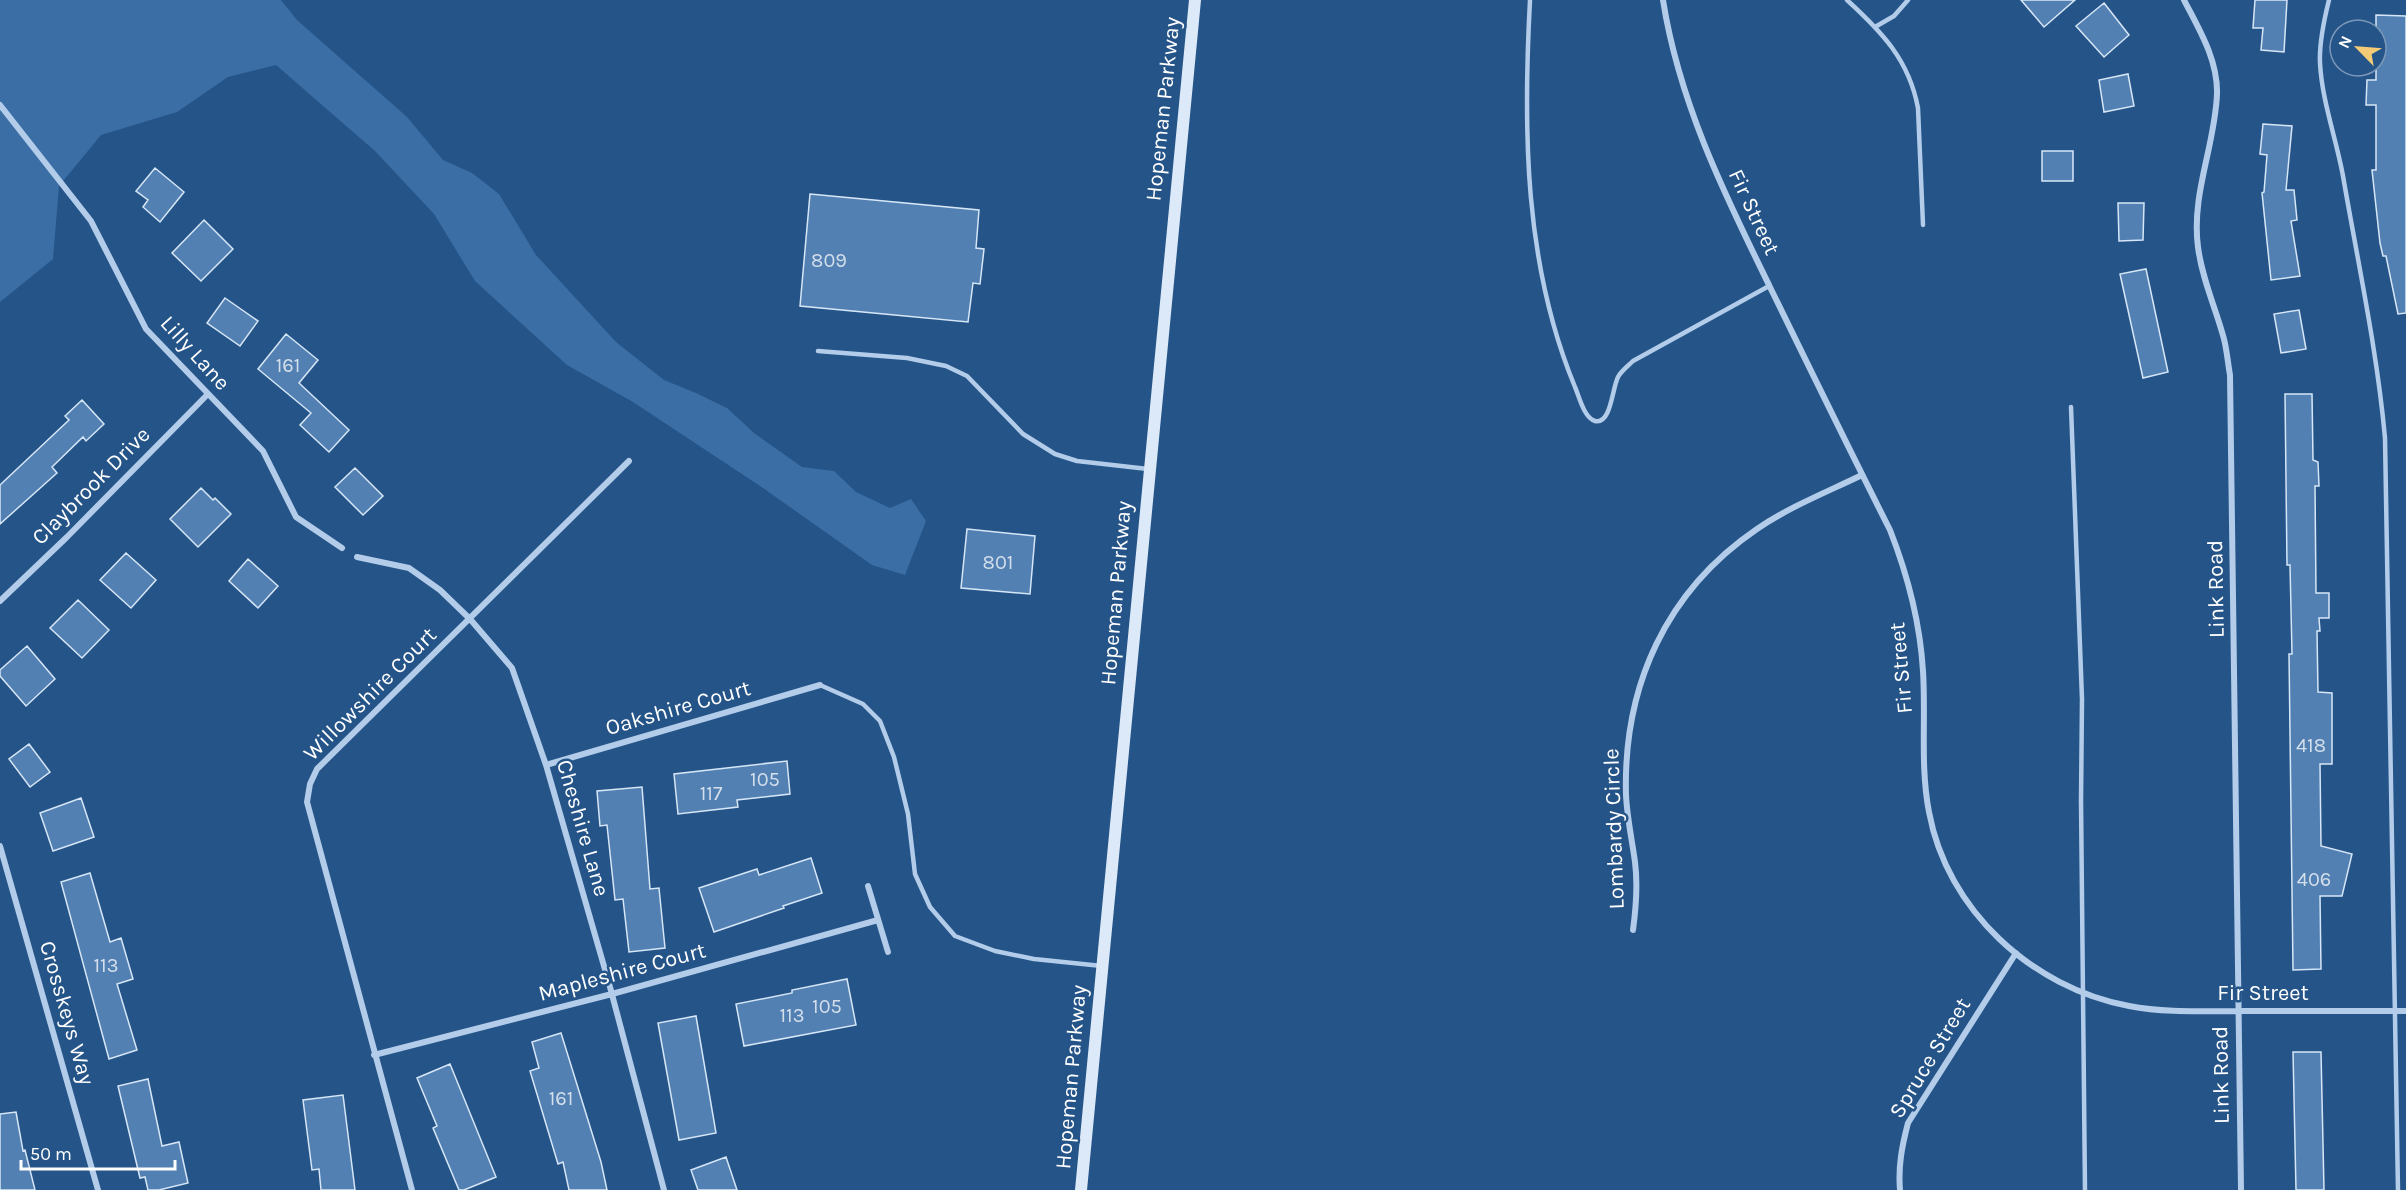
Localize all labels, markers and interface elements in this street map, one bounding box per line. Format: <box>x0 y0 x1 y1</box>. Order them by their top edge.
street label: Hopeman Parkway <box>1140 16 1186 202</box>
north arrow <box>2328 18 2388 78</box>
text: N <box>2334 33 2356 51</box>
street label: Fir Street <box>1723 165 1785 259</box>
house number: 809 <box>811 249 847 272</box>
street label: Lilly Lane <box>155 310 235 396</box>
house number: 161 <box>276 354 300 377</box>
street label: Claybrook Drive <box>27 422 155 550</box>
street label: Hopeman Parkway <box>1095 500 1137 686</box>
street label: Link Road <box>2202 540 2230 638</box>
house number: 801 <box>983 551 1013 574</box>
street label: Fir Street <box>1884 621 1918 715</box>
street label: Willowshire Court <box>298 622 442 766</box>
street label: Oakshire Court <box>602 675 754 741</box>
house number: 418 <box>2296 734 2326 757</box>
street label: Lombardy Circle <box>1598 748 1630 910</box>
street label: Cheshire Lane <box>551 757 615 899</box>
house number: 105 <box>750 768 780 791</box>
house number: 117 <box>700 782 723 805</box>
house number: 406 <box>2297 868 2331 891</box>
street label: Mapleshire Court <box>536 937 708 1007</box>
street label: Crosskeys Way <box>34 938 100 1088</box>
house number: 113 <box>93 954 119 977</box>
street label: Fir Street <box>2217 980 2309 1006</box>
street label: Hopeman Parkway <box>1050 984 1092 1170</box>
street label: Spruce Street <box>1884 993 1976 1123</box>
house number: 105 <box>812 995 842 1018</box>
house number: 113 <box>779 1004 805 1027</box>
street label: Link Road <box>2207 1026 2235 1124</box>
house number: 161 <box>549 1087 573 1110</box>
scale bar <box>21 1133 176 1171</box>
text: 50 m <box>30 1143 72 1165</box>

